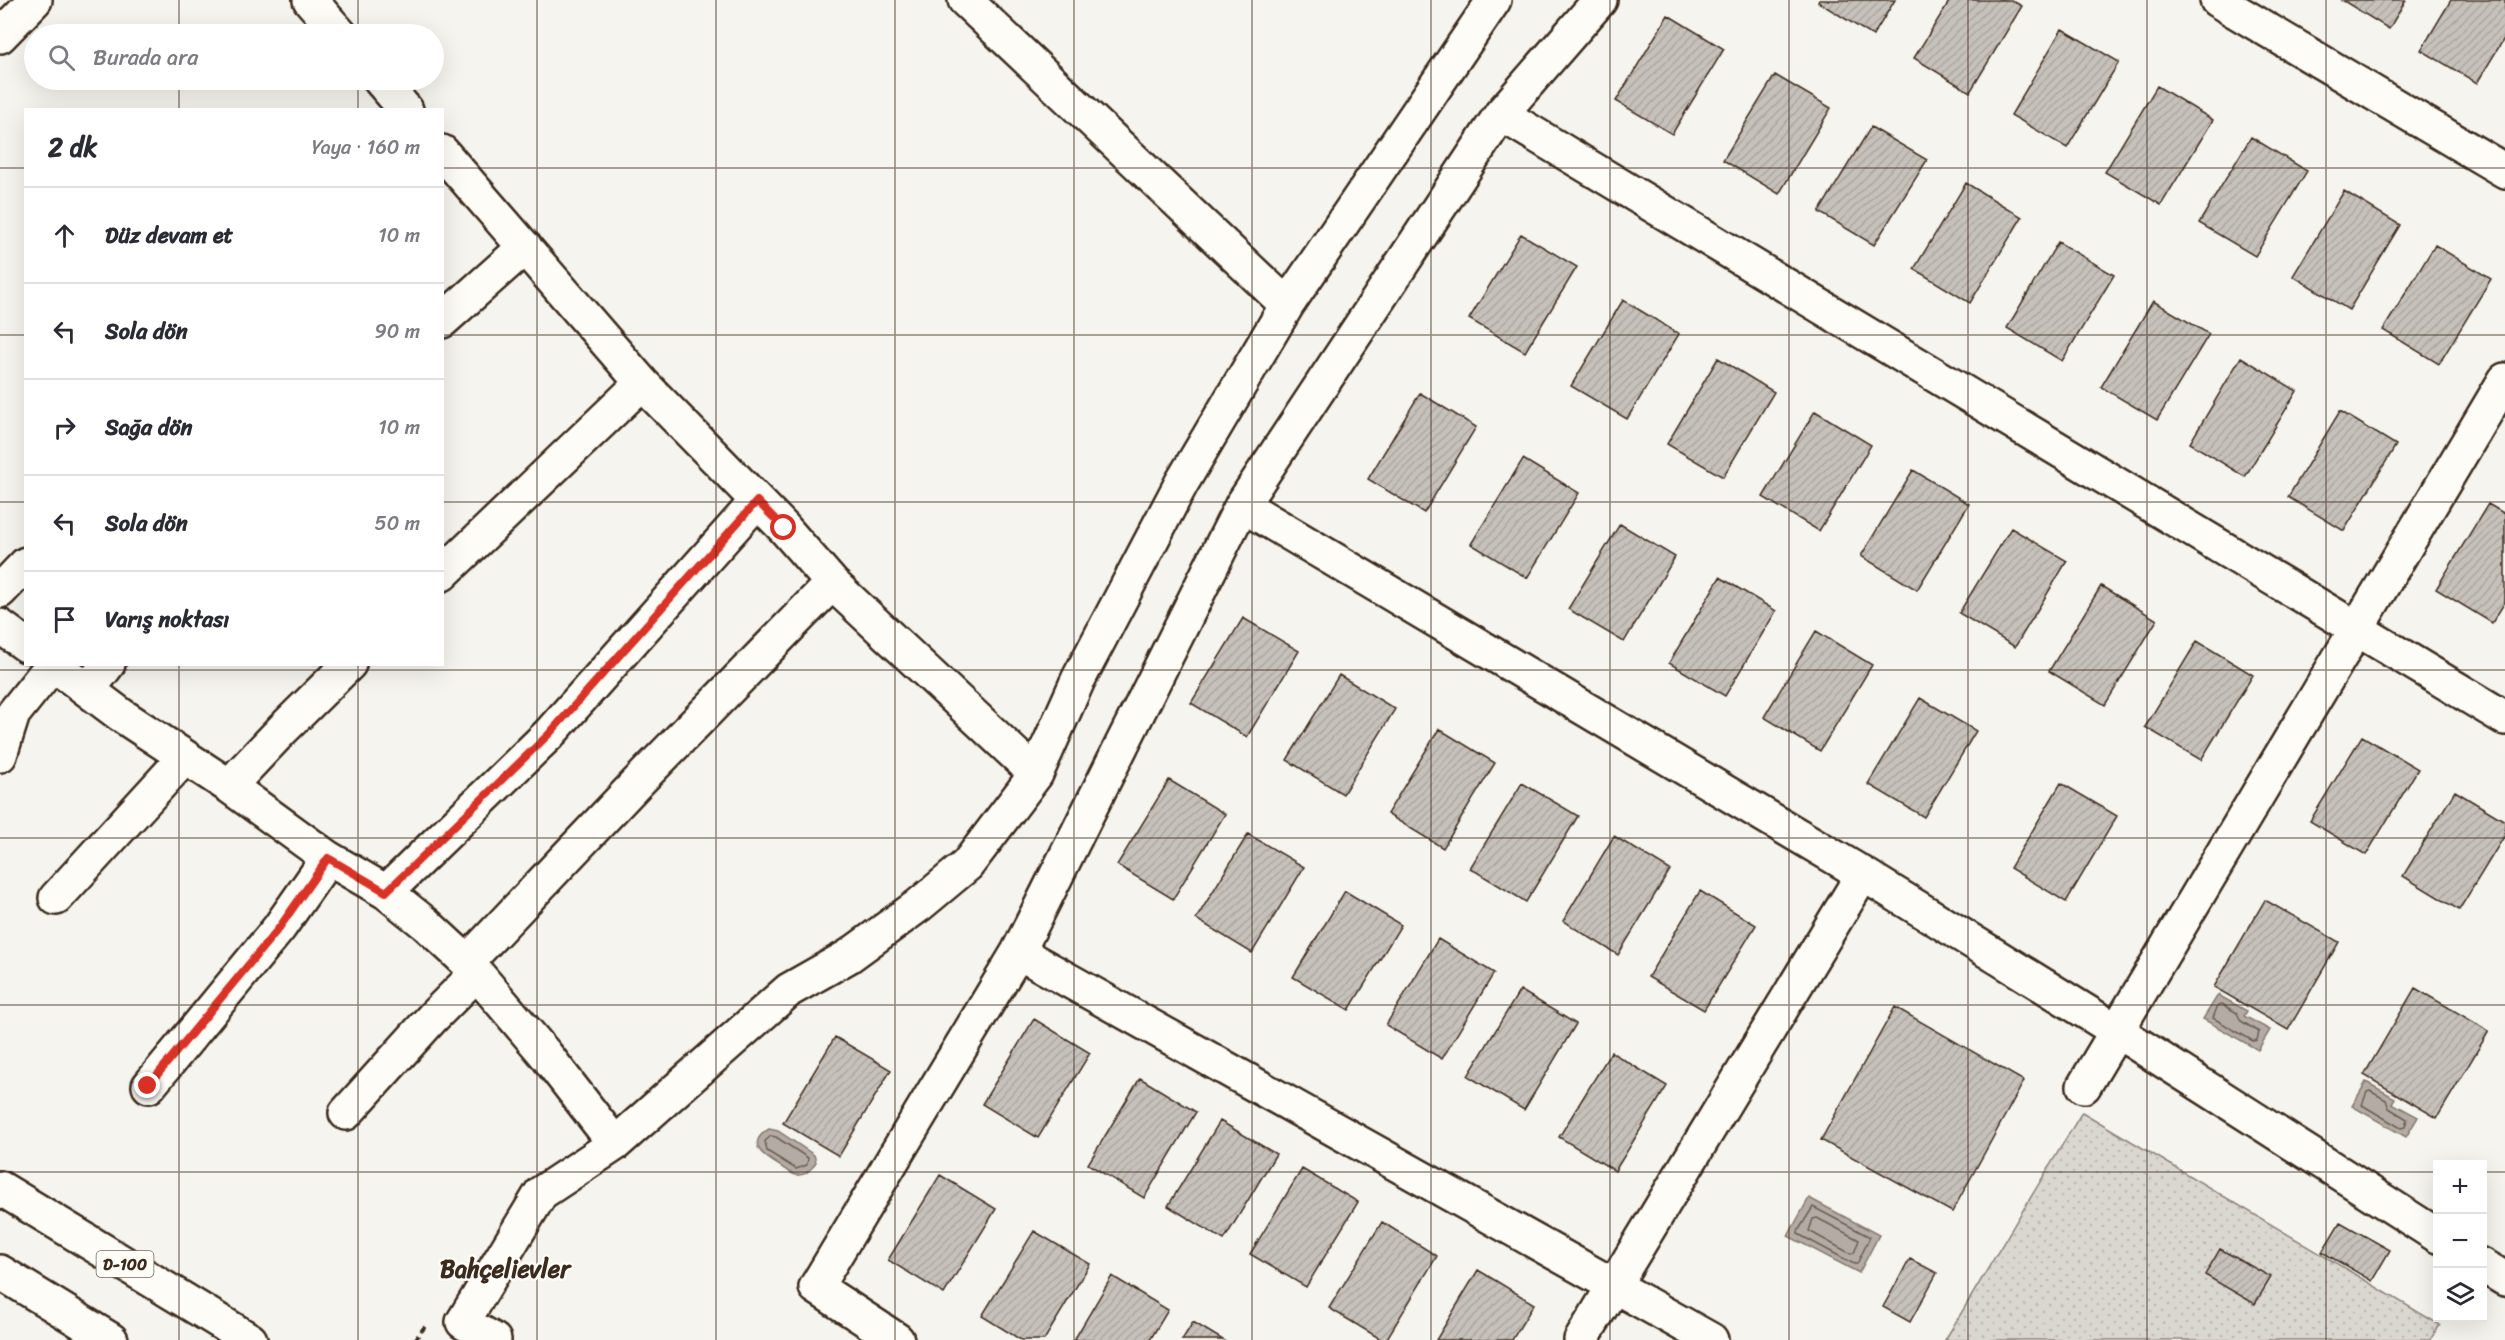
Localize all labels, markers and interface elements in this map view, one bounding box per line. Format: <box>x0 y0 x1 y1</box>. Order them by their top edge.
search box <box>24 24 444 90</box>
text: Burada ara <box>93 38 198 77</box>
icon: search <box>45 41 78 74</box>
text: 2 dk <box>48 124 97 170</box>
text: Yaya · 160 m <box>312 130 420 165</box>
text: Düz devam et <box>105 216 233 255</box>
text: 10 m <box>378 218 420 253</box>
icon: ahead <box>48 219 81 252</box>
text: Sola dön <box>105 312 188 351</box>
text: 90 m <box>375 314 420 349</box>
icon: left <box>48 315 81 348</box>
text: Sağa dön <box>105 408 192 447</box>
text: 10 m <box>378 410 420 445</box>
icon: right <box>48 411 81 444</box>
text: Sola dön <box>105 504 188 543</box>
text: 50 m <box>375 506 420 541</box>
icon: left <box>48 507 81 540</box>
route start <box>770 514 796 540</box>
text: Varış noktası <box>105 600 229 639</box>
icon: arrive <box>48 603 81 636</box>
route end <box>134 1072 160 1098</box>
map controls <box>2433 1160 2487 1322</box>
button: + <box>2433 1160 2487 1214</box>
button: − <box>2433 1214 2487 1268</box>
district label: Bahçelievler <box>440 1248 572 1290</box>
road number: D-100 <box>96 1251 154 1277</box>
button: layers <box>2433 1268 2487 1322</box>

